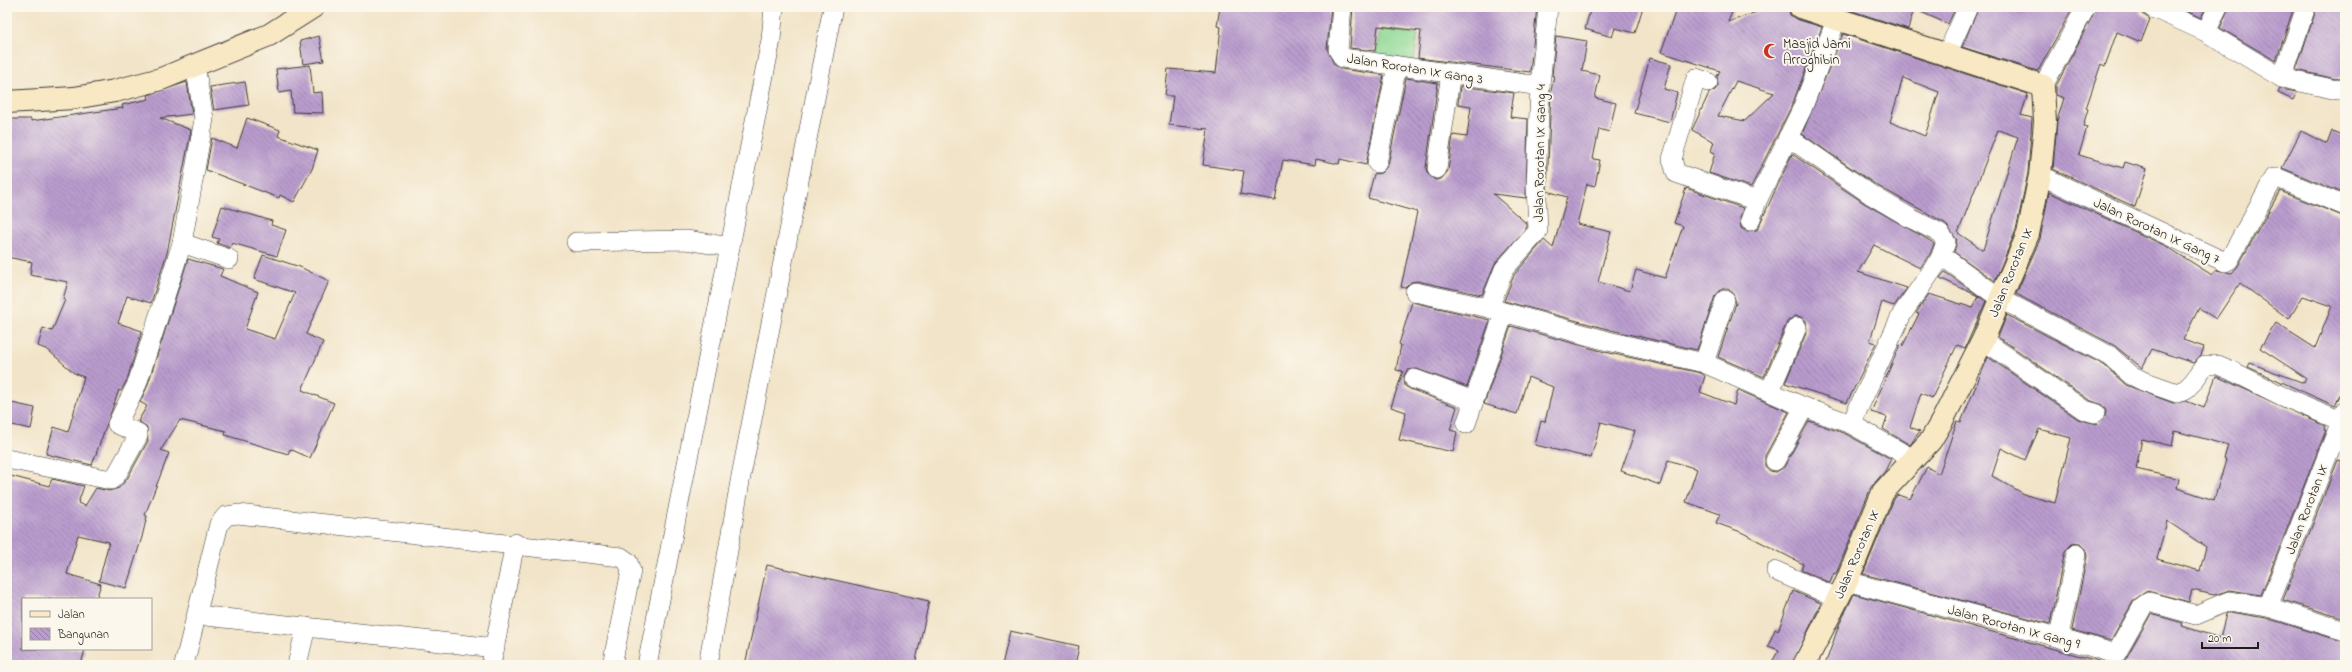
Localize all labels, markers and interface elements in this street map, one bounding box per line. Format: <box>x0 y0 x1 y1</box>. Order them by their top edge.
place label: Masjid Jami Arroghibin <box>1783 34 1851 72</box>
mosque icon: Masjid Jami Arroghibin <box>1762 42 1780 60</box>
street label: Jalan Rorotan IX Gang 3 <box>1345 48 1485 92</box>
street label: Jalan Rorotan IX Gang 4 <box>1529 84 1553 222</box>
street label: Jalan Rorotan IX Gang 7 <box>2089 193 2223 271</box>
street label: Jalan Rorotan IX <box>1984 224 2039 321</box>
street label: Jalan Rorotan IX <box>2281 461 2334 558</box>
street label: Jalan Rorotan IX <box>1829 507 1886 603</box>
legend <box>22 598 152 650</box>
street label: Jalan Rorotan IX Gang 9 <box>1945 600 2083 656</box>
text: Jalan <box>58 606 85 624</box>
scale bar <box>2202 624 2258 650</box>
text: Bangunan <box>57 626 109 645</box>
text: 20 m <box>2208 630 2231 648</box>

